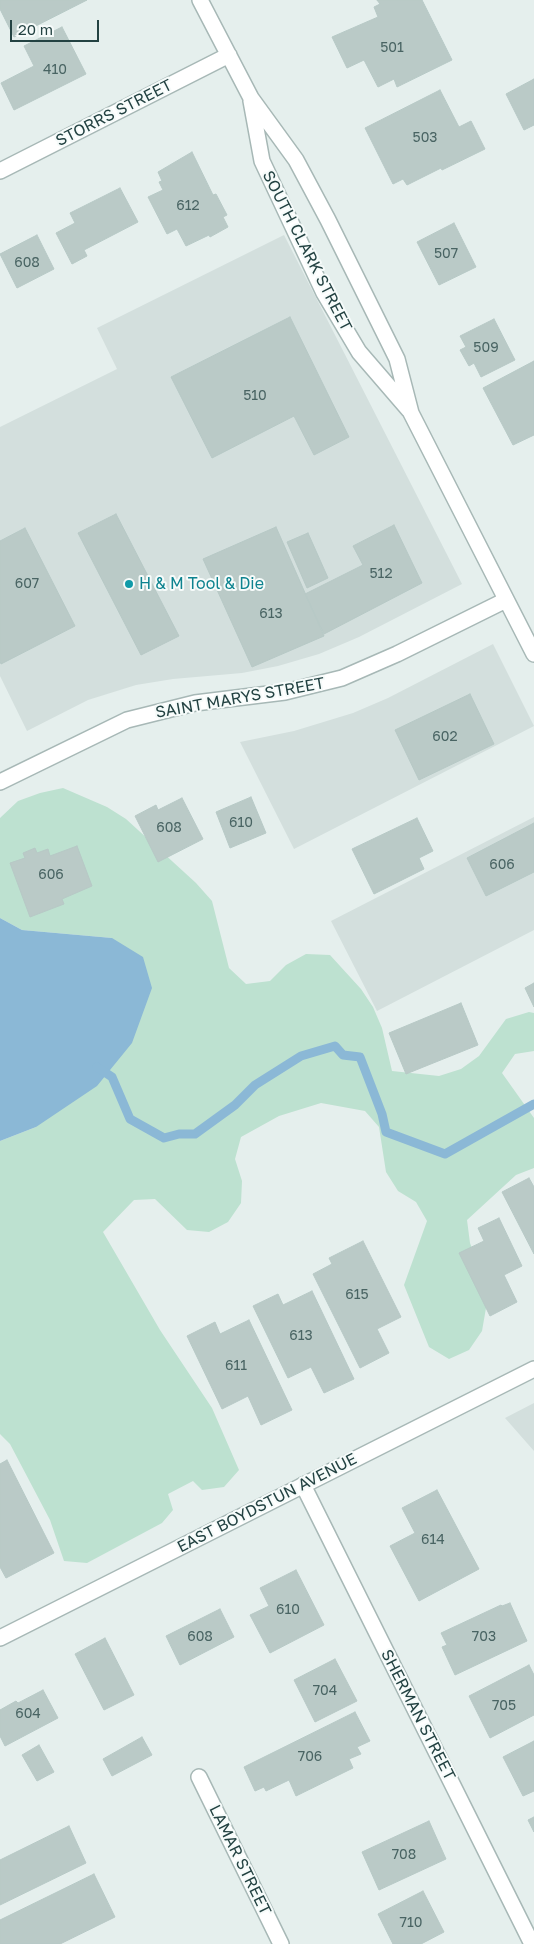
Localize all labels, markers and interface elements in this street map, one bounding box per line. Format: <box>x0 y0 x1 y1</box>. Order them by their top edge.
scale bar <box>12 10 101 42</box>
text: 20 m <box>18 20 53 38</box>
house number: 501 <box>380 40 404 56</box>
house number: 410 <box>43 62 67 78</box>
street label: STORRS STREET <box>53 75 175 151</box>
house number: 503 <box>413 130 437 146</box>
street label: SOUTH CLARK STREET <box>258 168 356 334</box>
house number: 612 <box>176 198 200 214</box>
house number: 507 <box>434 246 458 262</box>
house number: 608 <box>14 255 40 271</box>
house number: 509 <box>473 340 499 356</box>
house number: 510 <box>243 388 267 404</box>
house number: 512 <box>369 566 393 582</box>
place label: H & M Tool & Die <box>139 574 264 594</box>
house number: 607 <box>15 576 39 592</box>
marker: H & M Tool & Die <box>123 578 135 590</box>
house number: 613 <box>259 606 283 622</box>
street label: SAINT MARYS STREET <box>154 674 326 722</box>
house number: 602 <box>432 729 458 745</box>
house number: 610 <box>229 815 253 831</box>
house number: 608 <box>156 820 182 836</box>
house number: 606 <box>489 857 515 873</box>
house number: 606 <box>38 867 64 883</box>
house number: 615 <box>345 1287 369 1303</box>
house number: 613 <box>289 1328 313 1344</box>
house number: 611 <box>225 1358 247 1374</box>
street label: EAST BOYDSTUN AVENUE <box>174 1449 360 1557</box>
house number: 614 <box>421 1532 445 1548</box>
house number: 610 <box>276 1602 300 1618</box>
house number: 608 <box>187 1629 213 1645</box>
house number: 703 <box>472 1629 496 1645</box>
street label: SHERMAN STREET <box>377 1646 459 1784</box>
house number: 704 <box>313 1683 337 1699</box>
house number: 705 <box>492 1698 516 1714</box>
house number: 604 <box>15 1706 41 1722</box>
house number: 706 <box>298 1749 322 1765</box>
street label: LAMAR STREET <box>205 1802 275 1918</box>
house number: 708 <box>392 1847 416 1863</box>
house number: 710 <box>400 1915 422 1931</box>

